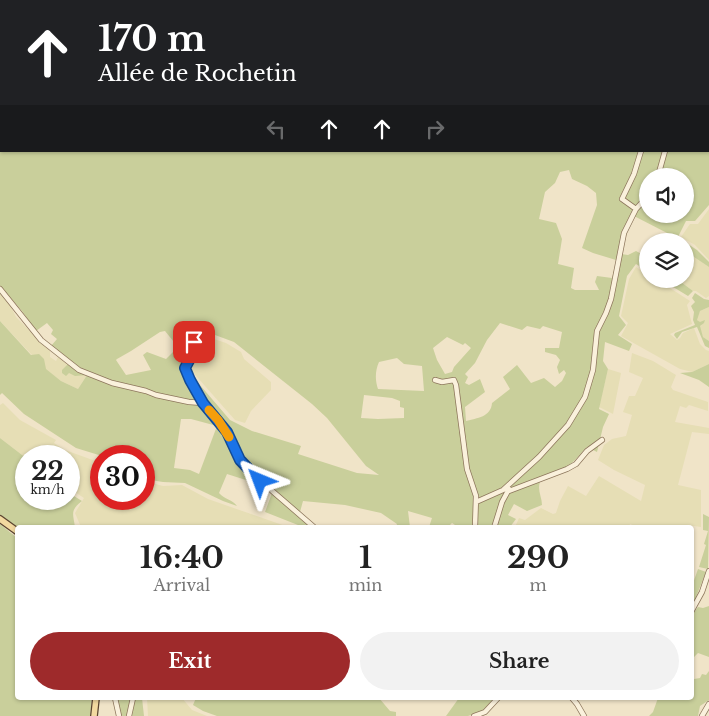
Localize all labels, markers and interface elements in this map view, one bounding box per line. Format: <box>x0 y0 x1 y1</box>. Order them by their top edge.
text: 170 m <box>98 17 206 60</box>
icon: ahead <box>15 20 80 85</box>
text: Allée de Rochetin <box>98 60 297 87</box>
icon: left <box>262 115 290 143</box>
icon: ahead <box>315 115 343 143</box>
icon: ahead <box>368 115 396 143</box>
icon: right <box>421 115 449 143</box>
map controls <box>639 168 694 288</box>
button: sound <box>639 168 694 223</box>
button: layers <box>639 233 694 288</box>
pin <box>173 321 215 363</box>
icon: arrive <box>180 328 208 356</box>
speed limit sign: 30 <box>90 445 155 510</box>
position arrow <box>233 454 285 506</box>
text: 22 <box>31 456 64 487</box>
text: km/h <box>30 482 65 497</box>
text: 16:40 <box>140 539 224 576</box>
text: 1 <box>359 539 372 576</box>
text: 290 <box>507 539 569 576</box>
text: Arrival <box>153 575 210 595</box>
text: min <box>349 575 382 595</box>
text: m <box>530 575 547 595</box>
button: Exit <box>30 632 350 690</box>
button: Share <box>360 632 679 690</box>

